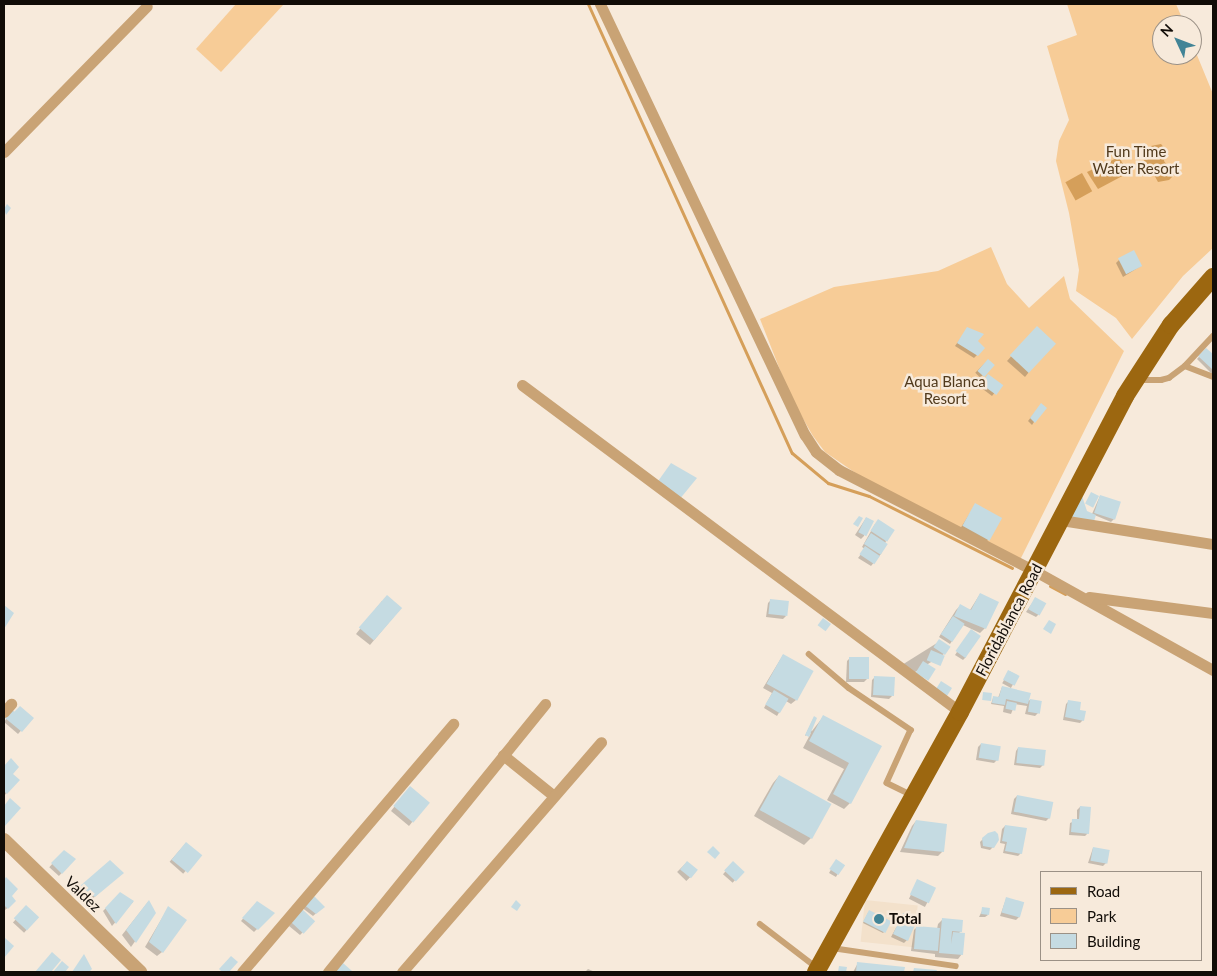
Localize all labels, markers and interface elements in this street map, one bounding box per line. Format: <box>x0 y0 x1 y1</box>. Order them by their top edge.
north arrow <box>1152 15 1202 65</box>
text: N <box>1156 20 1176 40</box>
park label: Fun Time Water Resort <box>1092 142 1180 177</box>
park label: Aqua Blanca Resort <box>904 372 986 407</box>
street label: Floridablanca Road <box>972 561 1046 679</box>
legend <box>1040 871 1202 961</box>
street label: Valdez <box>61 873 105 915</box>
text: Road <box>1087 882 1120 900</box>
text: Park <box>1087 907 1116 925</box>
place label: Total <box>889 910 922 928</box>
marker: Total <box>873 913 885 925</box>
text: Building <box>1087 932 1140 950</box>

